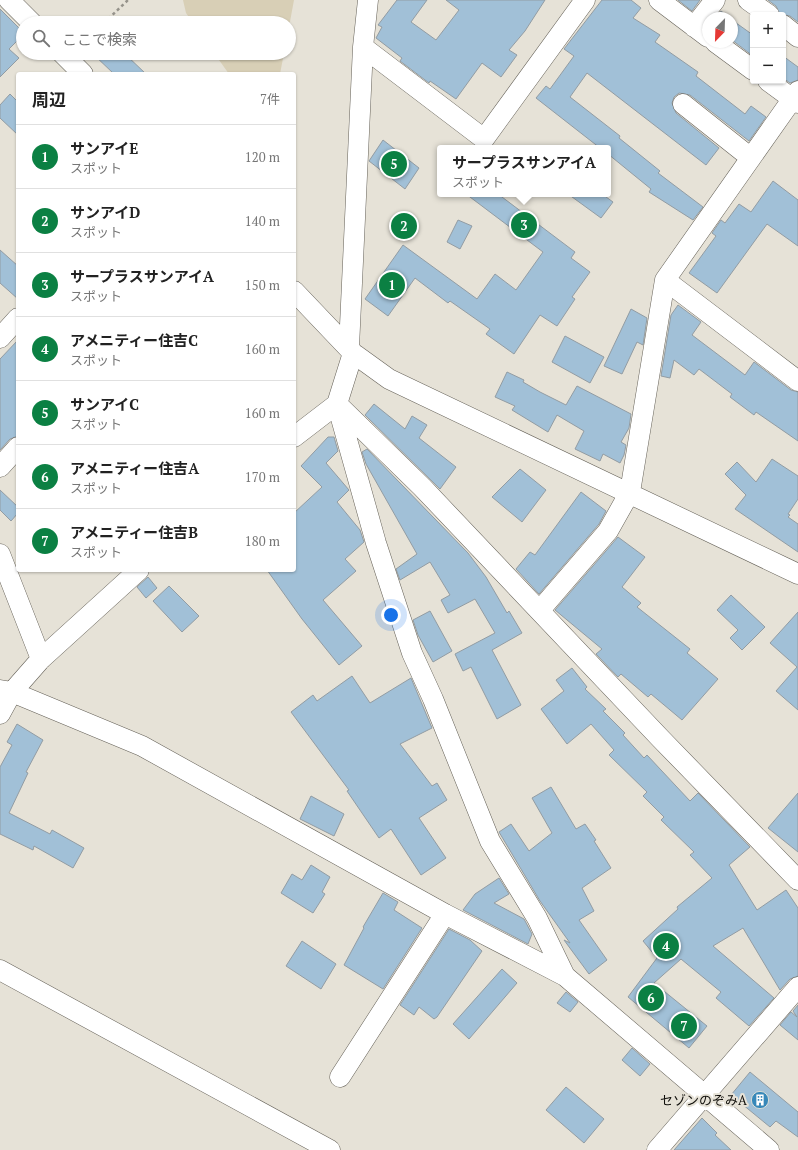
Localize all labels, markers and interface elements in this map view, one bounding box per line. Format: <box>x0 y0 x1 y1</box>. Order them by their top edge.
north arrow <box>702 12 738 48</box>
map controls <box>750 12 786 84</box>
button: + <box>750 12 786 48</box>
search box <box>16 16 296 60</box>
icon: search <box>30 27 52 49</box>
text: ここで検索 <box>62 29 137 49</box>
button: − <box>750 48 786 84</box>
text: 周辺 <box>32 88 66 111</box>
text: 7件 <box>260 90 280 108</box>
text: サンアイE <box>70 138 138 158</box>
popup <box>437 145 611 197</box>
text: 1 <box>41 148 49 166</box>
text: 120 m <box>245 148 280 166</box>
pin: 5 <box>381 149 407 179</box>
text: サープラスサンアイA <box>452 152 596 172</box>
text: スポット <box>70 159 122 177</box>
text: スポット <box>452 173 504 191</box>
text: サンアイD <box>70 202 140 222</box>
pin: 3 <box>511 210 537 240</box>
pin: 2 <box>391 211 417 241</box>
text: 2 <box>41 212 49 230</box>
text: 140 m <box>245 212 280 230</box>
text: スポット <box>70 223 122 241</box>
text: サープラスサンアイA <box>70 266 214 286</box>
pin: 1 <box>379 270 405 300</box>
text: 3 <box>41 276 49 294</box>
text: 150 m <box>245 276 280 294</box>
text: スポット <box>70 287 122 305</box>
text: アメニティー住吉C <box>70 330 198 350</box>
text: 4 <box>41 340 49 358</box>
text: 160 m <box>245 340 280 358</box>
text: スポット <box>70 351 122 369</box>
text: サンアイC <box>70 394 139 414</box>
text: 5 <box>41 404 49 422</box>
text: 160 m <box>245 404 280 422</box>
text: スポット <box>70 415 122 433</box>
text: アメニティー住吉A <box>70 458 199 478</box>
text: 6 <box>41 468 49 486</box>
text: 170 m <box>245 468 280 486</box>
text: スポット <box>70 479 122 497</box>
text: アメニティー住吉B <box>70 522 198 542</box>
text: 7 <box>41 532 49 550</box>
text: 180 m <box>245 532 280 550</box>
text: スポット <box>70 543 122 561</box>
your location <box>381 605 401 625</box>
pin: 4 <box>653 931 679 961</box>
pin: 6 <box>638 983 664 1013</box>
pin: 7 <box>671 1011 697 1041</box>
building icon: セゾンのぞみA <box>750 1090 770 1110</box>
place label: セゾンのぞみA <box>660 1091 747 1109</box>

